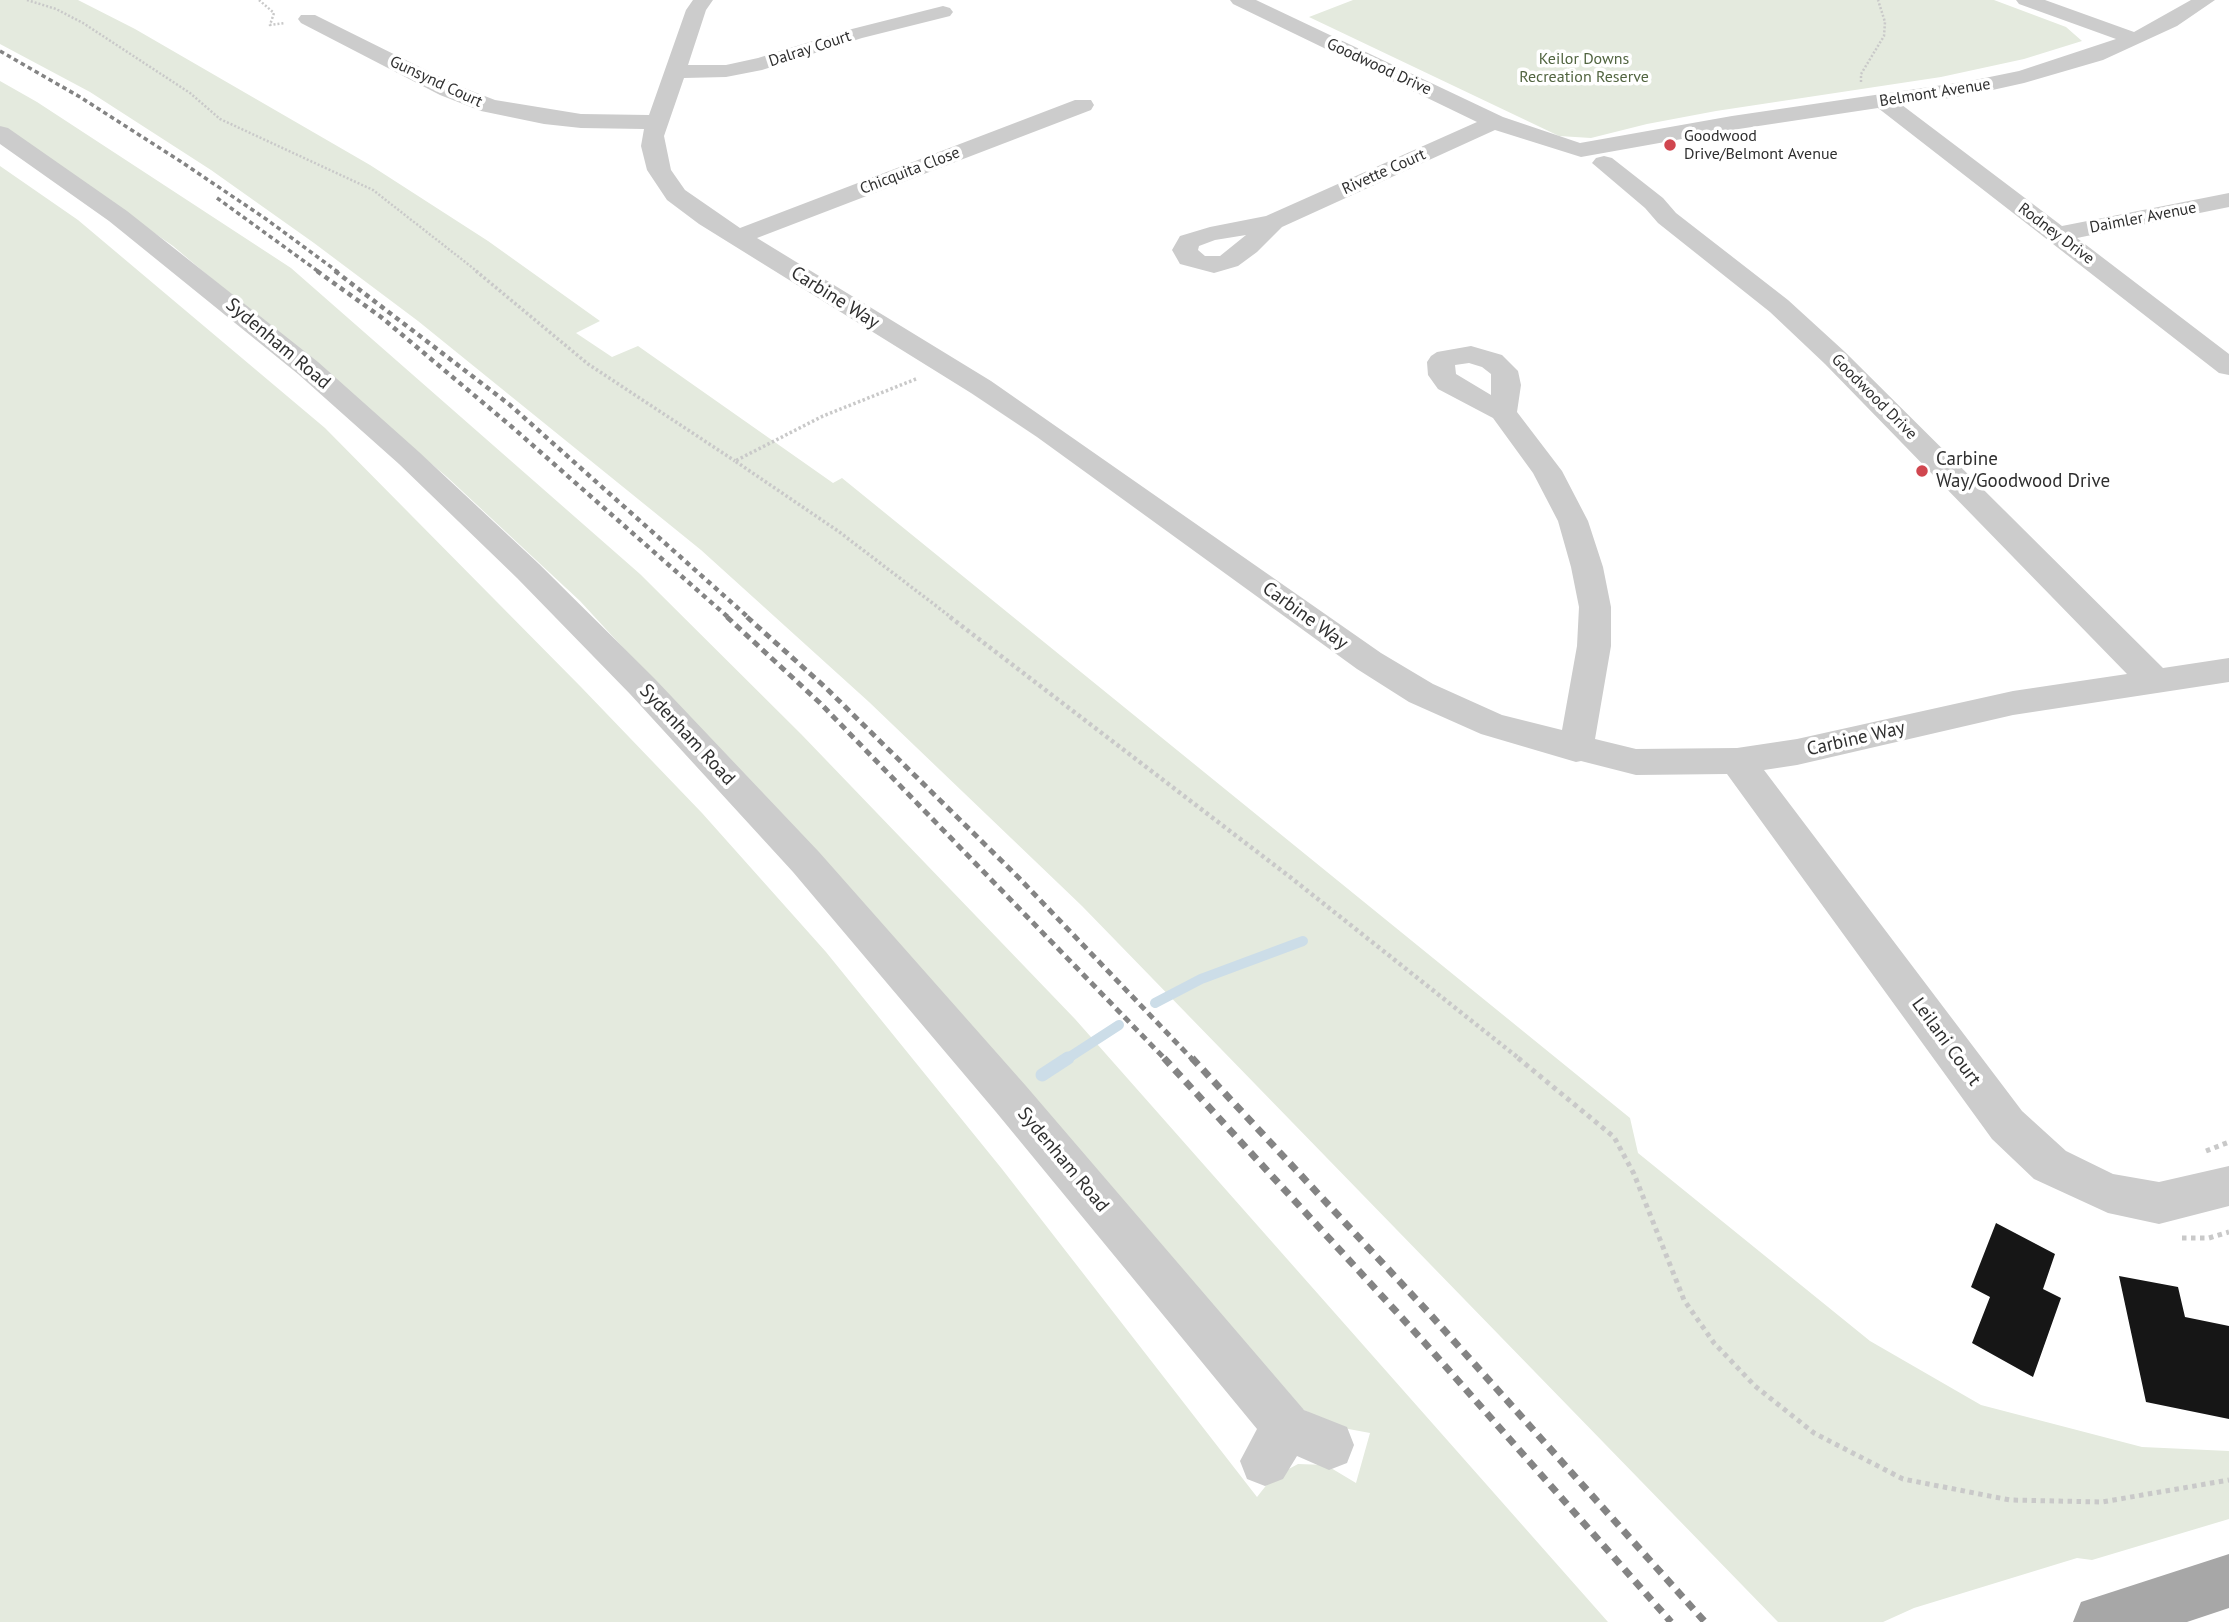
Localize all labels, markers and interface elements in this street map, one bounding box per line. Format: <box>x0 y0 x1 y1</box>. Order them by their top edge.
street label: Dalray Court <box>766 27 854 71</box>
street label: Goodwood Drive <box>1324 34 1434 100</box>
park label: Keilor Downs Recreation Reserve <box>1519 49 1649 87</box>
street label: Gunsynd Court <box>387 52 485 112</box>
street label: Belmont Avenue <box>1878 75 1992 111</box>
place label: Goodwood Drive/Belmont Avenue <box>1684 126 1838 164</box>
marker: Goodwood Drive/Belmont Avenue <box>1662 137 1678 153</box>
street label: Chicquita Close <box>857 143 963 199</box>
street label: Rivette Court <box>1339 145 1429 199</box>
street label: Daimler Avenue <box>2088 198 2198 238</box>
street label: Rodney Drive <box>2014 199 2098 269</box>
street label: Carbine Way <box>787 262 883 334</box>
street label: Sydenham Road <box>221 294 335 394</box>
street label: Goodwood Drive <box>1827 350 1921 444</box>
place label: Carbine Way/Goodwood Drive <box>1936 449 2110 493</box>
marker: Carbine Way/Goodwood Drive <box>1914 463 1930 479</box>
street label: Carbine Way <box>1258 577 1352 655</box>
street label: Sydenham Road <box>634 680 740 790</box>
street label: Carbine Way <box>1805 717 1907 761</box>
street label: Leilani Court <box>1906 994 1986 1090</box>
street label: Sydenham Road <box>1013 1103 1113 1217</box>

